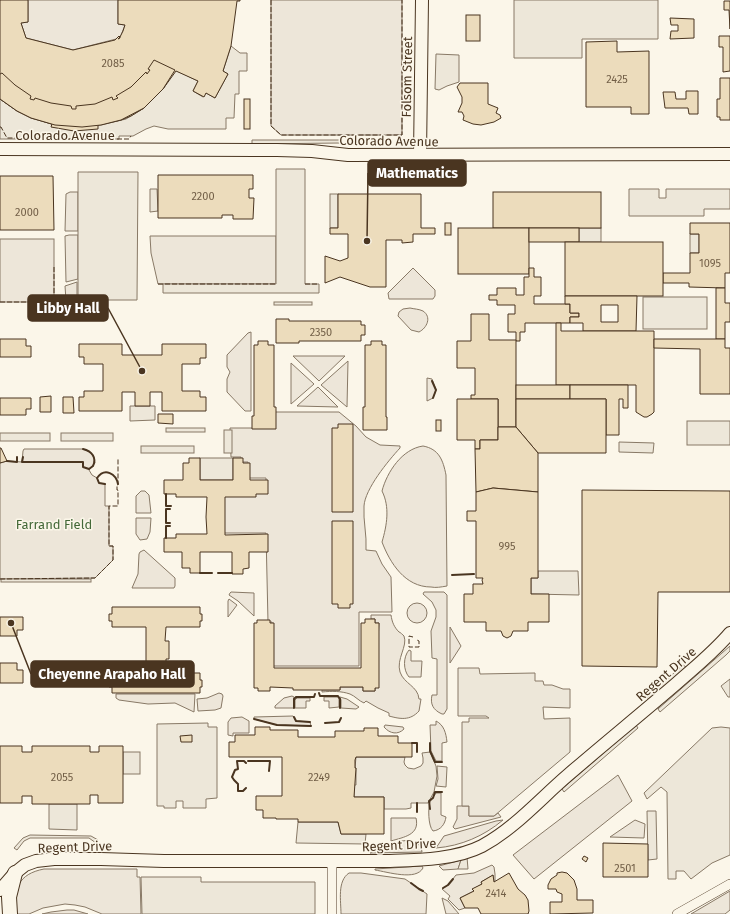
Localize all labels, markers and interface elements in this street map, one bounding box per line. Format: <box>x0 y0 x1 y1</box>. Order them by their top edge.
street label: Folsom Street <box>399 36 415 118</box>
house number: 2085 <box>101 57 125 70</box>
house number: 2425 <box>606 73 628 86</box>
street label: Colorado Avenue <box>15 128 115 143</box>
street label: Colorado Avenue <box>339 133 439 149</box>
callout: Mathematics <box>368 160 466 186</box>
text: Mathematics <box>376 165 458 182</box>
house number: 2200 <box>191 190 215 203</box>
house number: 2000 <box>15 206 39 219</box>
house number: 1095 <box>699 257 722 270</box>
callout: Libby Hall <box>28 295 108 321</box>
text: Libby Hall <box>36 300 101 317</box>
house number: 2350 <box>310 326 332 339</box>
park label: Farrand Field <box>16 517 92 532</box>
house number: 995 <box>498 540 516 553</box>
street label: Regent Drive <box>633 644 699 704</box>
callout: Cheyenne Arapaho Hall <box>31 661 194 687</box>
text: Cheyenne Arapaho Hall <box>38 666 187 683</box>
house number: 2055 <box>51 771 74 784</box>
house number: 2249 <box>308 771 330 784</box>
street label: Regent Drive <box>361 836 437 854</box>
street label: Regent Drive <box>37 838 113 856</box>
house number: 2501 <box>614 862 636 875</box>
house number: 2414 <box>486 887 507 900</box>

